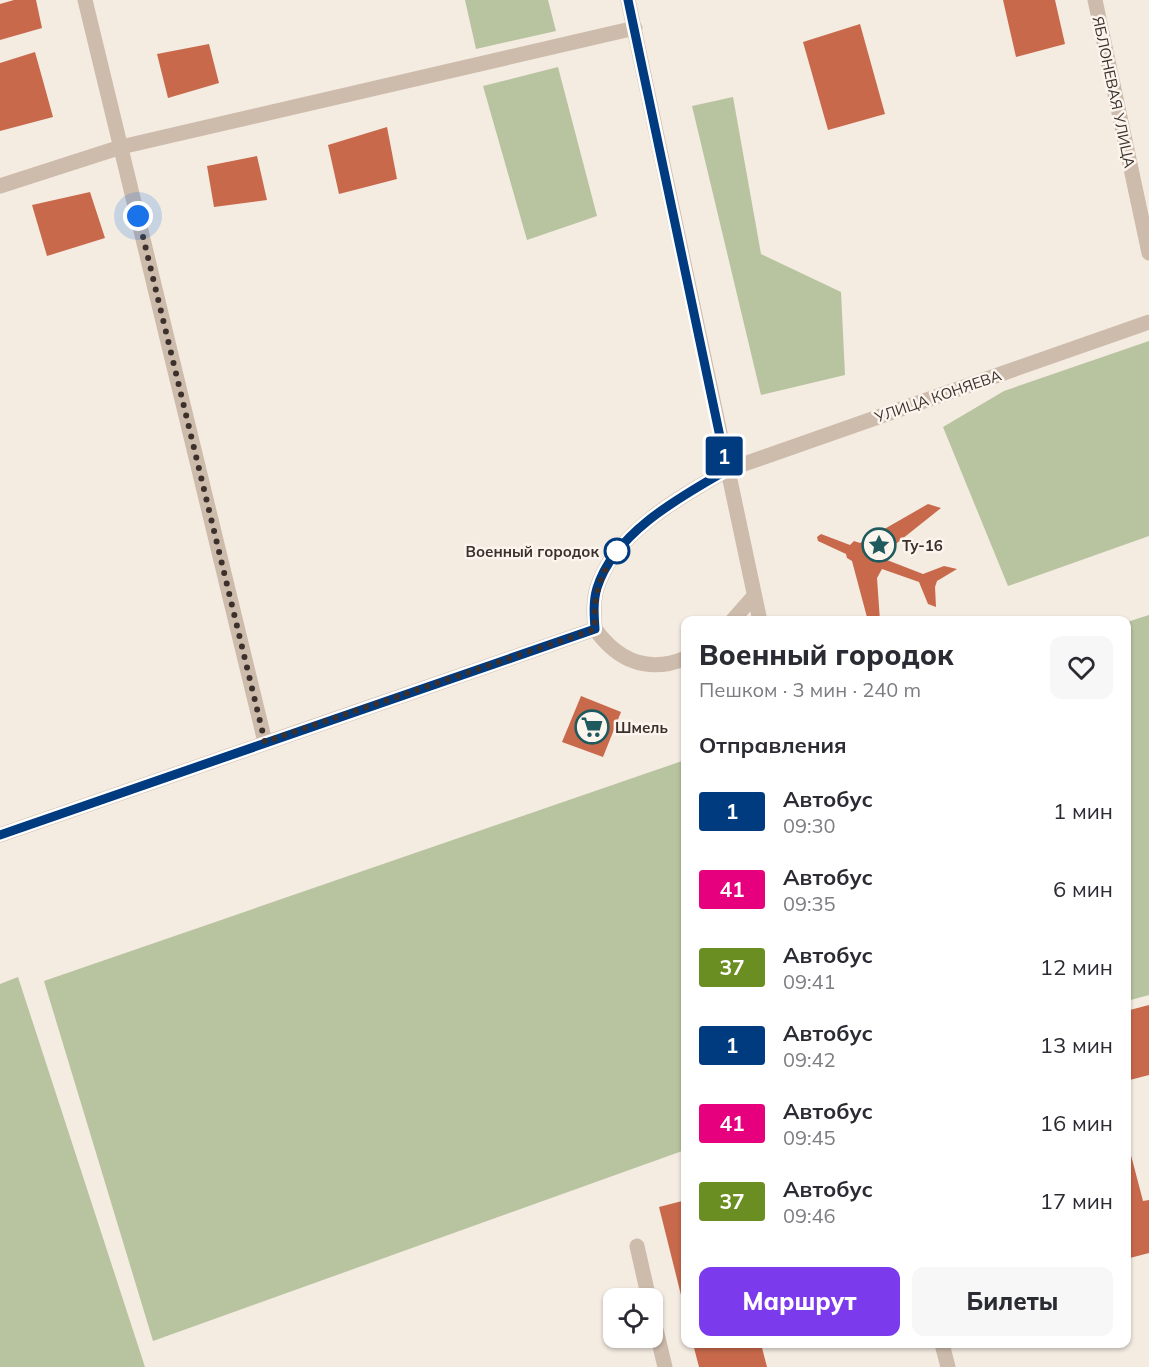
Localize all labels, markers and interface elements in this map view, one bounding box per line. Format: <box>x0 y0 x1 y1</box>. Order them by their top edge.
street label: ЯБЛОНЕВАЯ УЛИЦА <box>1089 14 1139 170</box>
your location <box>123 201 153 231</box>
street label: УЛИЦА КОНЯЕВА <box>871 365 1004 427</box>
line badge: 1 <box>704 436 744 476</box>
text: 1 <box>718 443 730 469</box>
place icon: Ту-16 <box>861 527 897 563</box>
place label: Ту-16 <box>902 536 943 555</box>
marker: Военный городок <box>604 538 630 564</box>
place label: Военный городок <box>466 542 599 561</box>
button: heart <box>1050 636 1113 699</box>
text: Военный городок <box>699 637 954 672</box>
text: Пешком · 3 мин · 240 m <box>699 677 921 702</box>
supermarket icon: Шмель <box>574 709 610 745</box>
place label: Шмель <box>615 718 668 737</box>
text: Отправления <box>699 731 847 759</box>
text: Автобус <box>783 785 873 813</box>
text: 1 мин <box>1053 797 1113 825</box>
text: 1 <box>726 798 738 824</box>
text: 09:30 <box>783 813 836 838</box>
text: Автобус <box>783 863 873 891</box>
text: 6 мин <box>1053 875 1113 903</box>
text: 41 <box>719 876 745 902</box>
text: 09:35 <box>783 891 836 916</box>
text: Автобус <box>783 941 873 969</box>
text: 12 мин <box>1040 953 1113 981</box>
text: 37 <box>719 954 745 980</box>
text: 09:41 <box>783 969 836 994</box>
text: Автобус <box>783 1019 873 1047</box>
text: 13 мин <box>1040 1031 1113 1059</box>
text: 1 <box>726 1032 738 1058</box>
text: 09:42 <box>783 1047 836 1072</box>
text: Автобус <box>783 1097 873 1125</box>
text: 16 мин <box>1040 1109 1113 1137</box>
text: 41 <box>719 1110 745 1136</box>
text: 09:45 <box>783 1125 836 1150</box>
text: Автобус <box>783 1175 873 1203</box>
text: 17 мин <box>1040 1187 1113 1215</box>
text: 37 <box>719 1188 745 1214</box>
text: 09:46 <box>783 1203 836 1228</box>
button: Маршрут <box>699 1267 900 1336</box>
button: Билеты <box>912 1267 1113 1336</box>
map controls <box>603 1288 663 1348</box>
button: locate <box>603 1288 663 1348</box>

